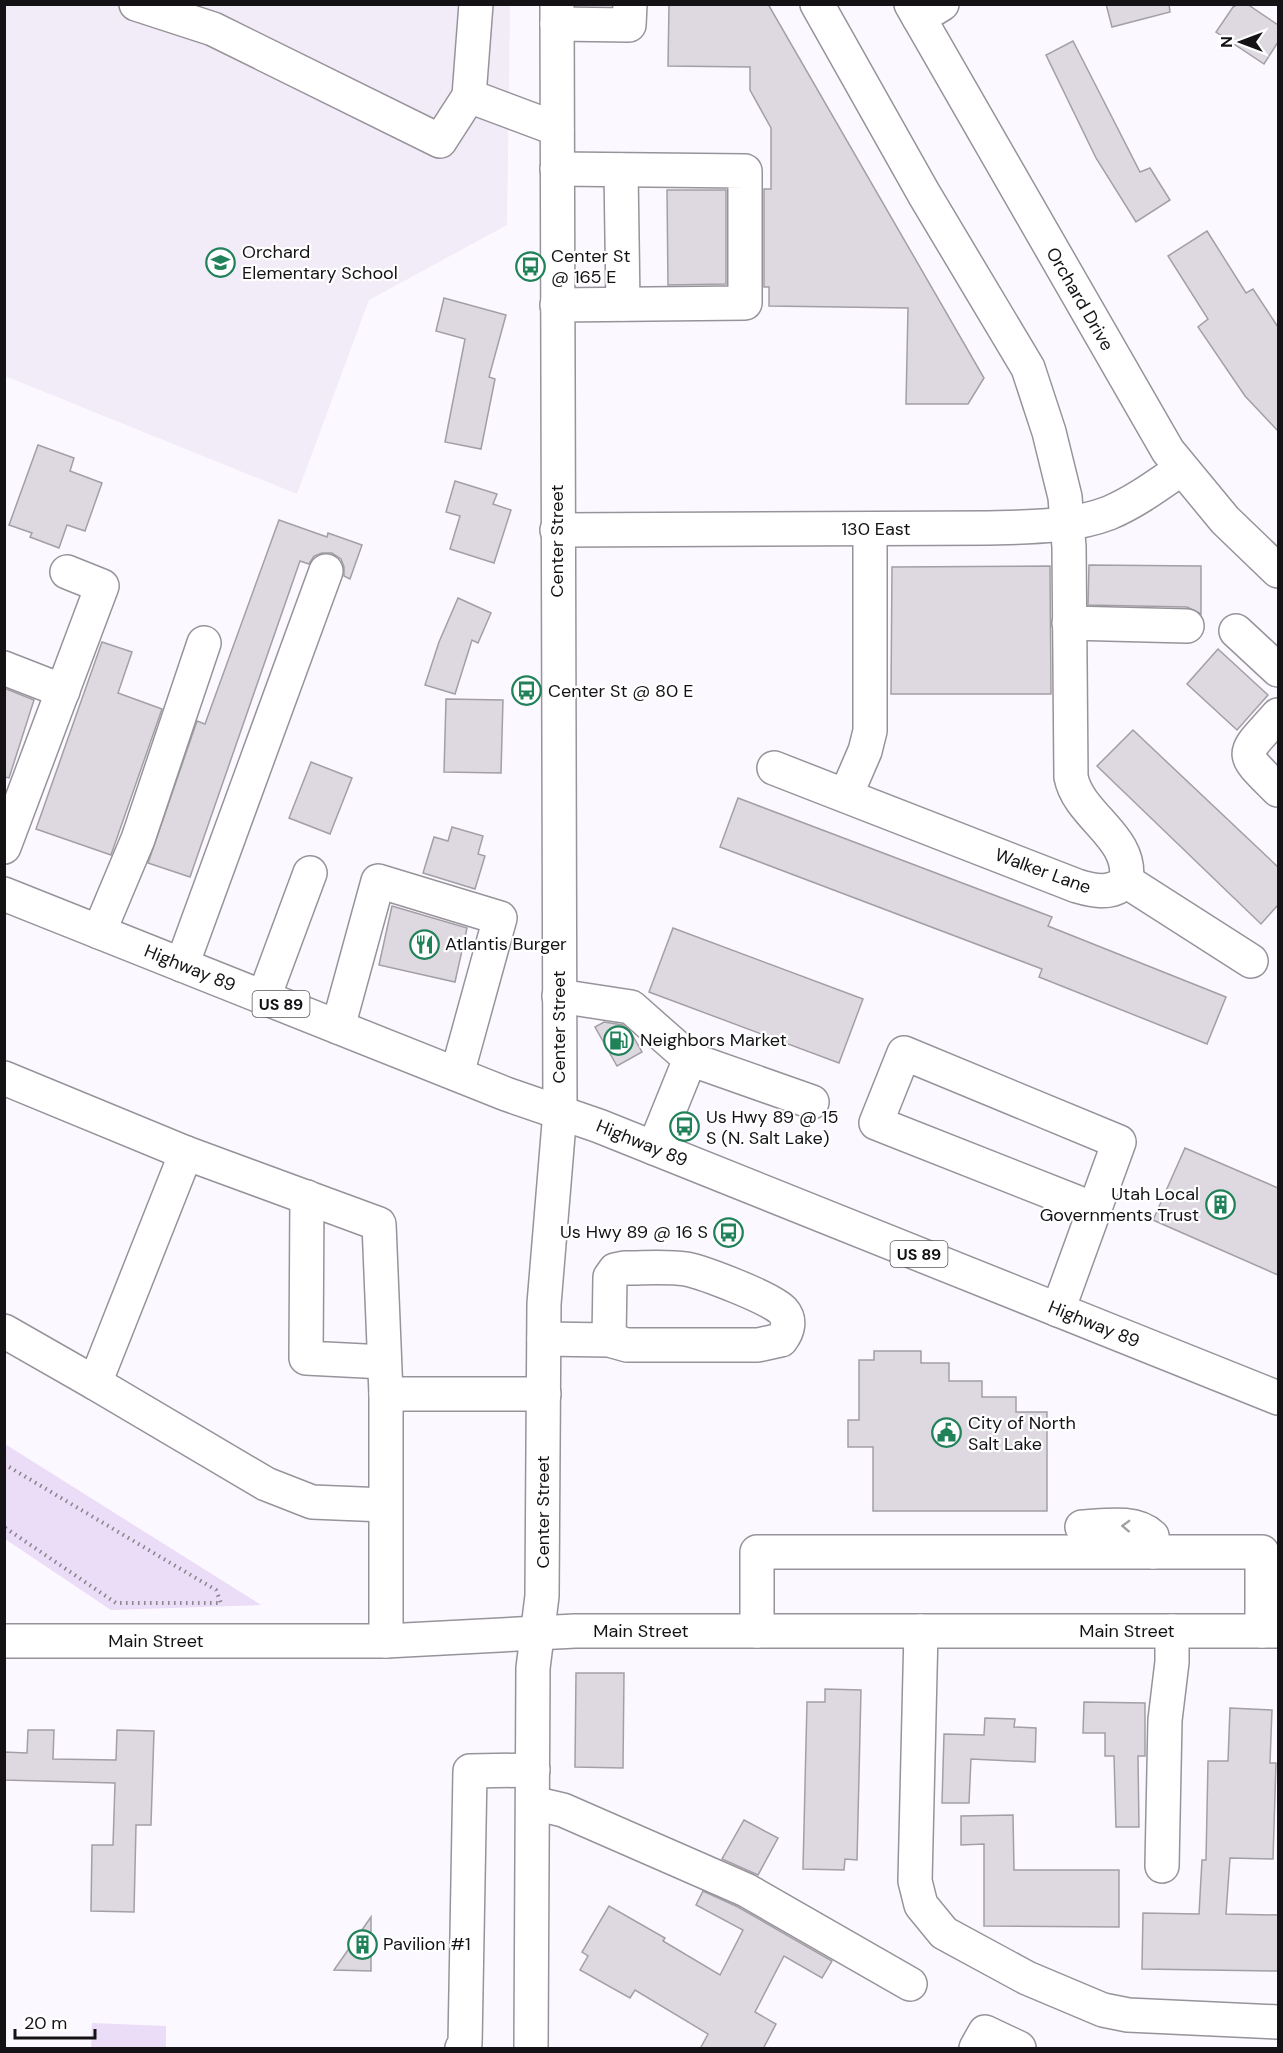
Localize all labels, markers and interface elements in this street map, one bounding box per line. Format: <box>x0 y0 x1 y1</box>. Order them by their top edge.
north arrow <box>1211 12 1271 72</box>
text: N <box>1216 36 1237 48</box>
place label: Orchard Elementary School <box>242 240 398 285</box>
street label: Orchard Drive <box>1041 243 1119 355</box>
place label: Center St @ 165 E <box>551 244 630 289</box>
school or university icon: Orchard Elementary School <box>205 246 237 278</box>
bus stop icon: Center St @ 165 E <box>514 250 546 282</box>
street label: Center Street <box>545 485 569 597</box>
street label: 130 East <box>841 517 911 541</box>
bus stop icon: Center St @ 80 E <box>511 675 543 707</box>
place label: Center St @ 80 E <box>548 679 693 703</box>
street label: Walker Lane <box>992 843 1094 899</box>
restaurant icon: Atlantis Burger <box>408 928 440 960</box>
place label: Atlantis Burger <box>445 932 567 956</box>
street label: Highway 89 <box>141 939 239 997</box>
street label: Center Street <box>547 971 571 1083</box>
road number: US 89 <box>252 991 310 1017</box>
fuel station icon: Neighbors Market <box>603 1024 635 1056</box>
place label: Neighbors Market <box>640 1028 787 1052</box>
place label: Us Hwy 89 @ 15 S (N. Salt Lake) <box>706 1105 838 1150</box>
bus stop icon: Us Hwy 89 @ 15 S (N. Salt Lake) <box>669 1111 701 1143</box>
street label: Highway 89 <box>593 1114 691 1172</box>
place label: Utah Local Governments Trust <box>1040 1182 1199 1227</box>
building icon: Utah Local Governments Trust <box>1204 1188 1236 1220</box>
bus stop icon: Us Hwy 89 @ 16 S <box>713 1216 745 1248</box>
place label: Us Hwy 89 @ 16 S <box>560 1220 708 1244</box>
road number: US 89 <box>890 1241 948 1267</box>
street label: Highway 89 <box>1045 1295 1143 1353</box>
place label: City of North Salt Lake <box>968 1411 1076 1456</box>
public building icon: City of North Salt Lake <box>931 1417 963 1449</box>
street label: Center Street <box>531 1456 555 1568</box>
one-way arrow <box>1122 1520 1131 1533</box>
street label: Main Street <box>593 1619 689 1643</box>
street label: Main Street <box>1079 1619 1175 1643</box>
street label: Main Street <box>108 1629 204 1653</box>
building icon: Pavilion #1 <box>346 1928 378 1960</box>
place label: Pavilion #1 <box>383 1932 471 1956</box>
scale bar <box>15 2002 94 2040</box>
text: 20 m <box>24 2011 67 2035</box>

